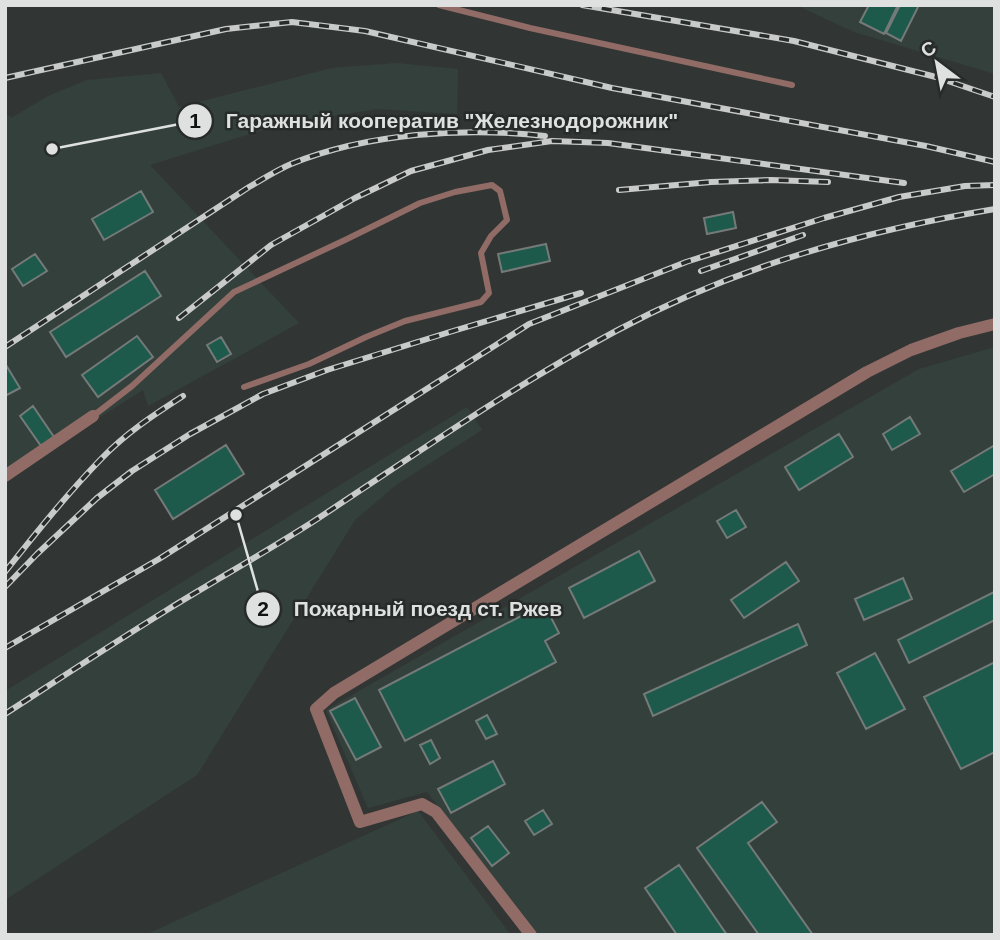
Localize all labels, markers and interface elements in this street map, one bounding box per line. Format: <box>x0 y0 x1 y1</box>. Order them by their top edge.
north arrow <box>902 28 972 98</box>
text: С <box>917 36 940 62</box>
callout: Гаражный кооператив "Железнодорожник" <box>177 100 692 142</box>
text: 1 <box>189 109 201 132</box>
text: Гаражный кооператив "Железнодорожник" <box>226 109 678 132</box>
callout: Пожарный поезд ст. Ржев <box>245 588 577 630</box>
text: 2 <box>257 597 269 620</box>
text: Пожарный поезд ст. Ржев <box>294 597 562 620</box>

